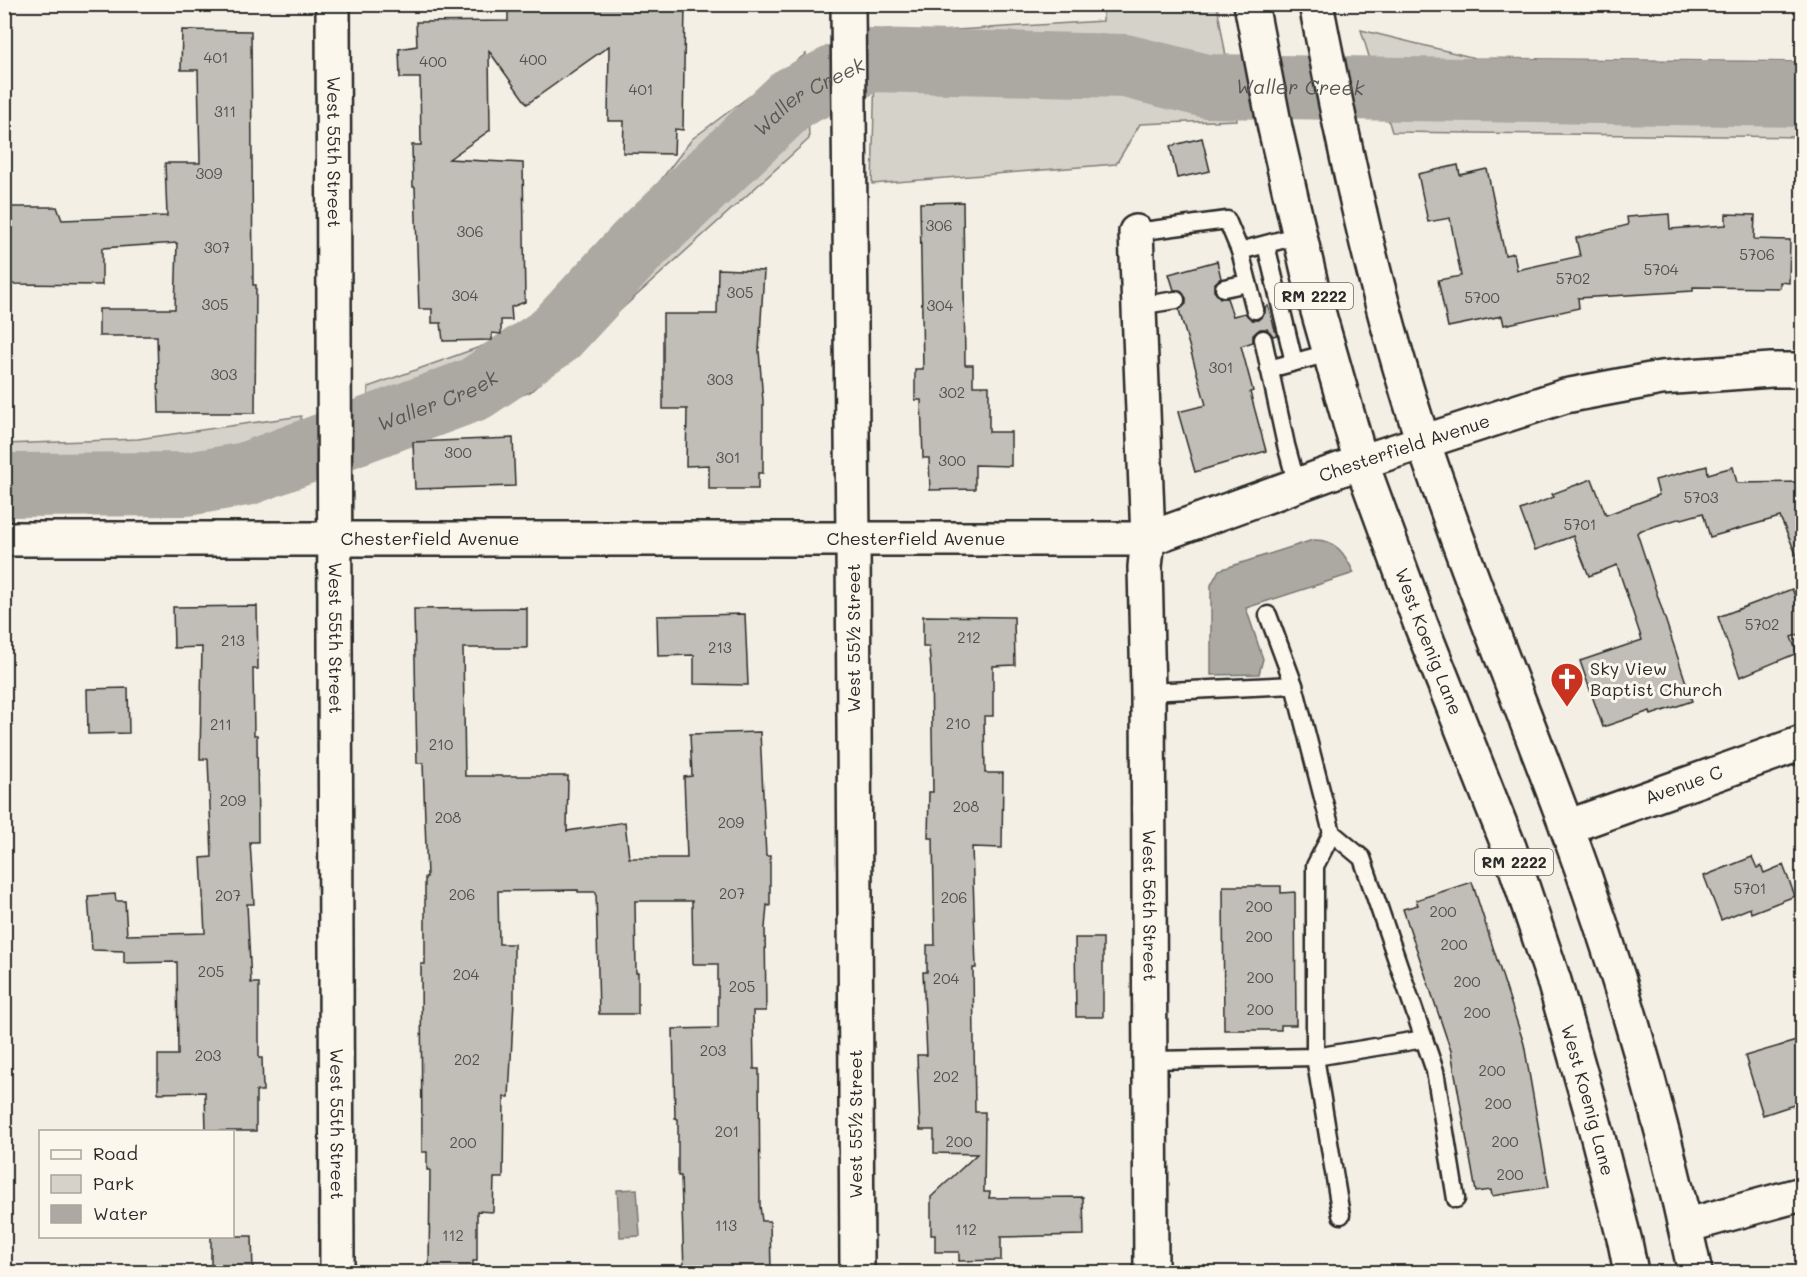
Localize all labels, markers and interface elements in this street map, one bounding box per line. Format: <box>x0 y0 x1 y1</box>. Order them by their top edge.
house number: 401 <box>204 47 228 67</box>
house number: 400 <box>519 49 547 69</box>
water label: Waller Creek <box>747 50 869 141</box>
house number: 400 <box>419 51 447 71</box>
water label: Waller Creek <box>1235 72 1365 100</box>
street label: West 55th Street <box>322 76 347 228</box>
house number: 401 <box>629 79 653 99</box>
house number: 311 <box>214 101 236 121</box>
house number: 309 <box>196 163 223 183</box>
house number: 306 <box>925 215 953 235</box>
house number: 306 <box>456 221 484 241</box>
house number: 307 <box>204 237 230 257</box>
house number: 5706 <box>1739 244 1775 264</box>
house number: 5704 <box>1643 259 1679 279</box>
house number: 5702 <box>1556 268 1590 288</box>
house number: 305 <box>727 282 753 302</box>
road number: RM 2222 <box>1275 283 1353 309</box>
house number: 304 <box>452 285 479 305</box>
house number: 5700 <box>1464 287 1500 307</box>
house number: 305 <box>202 294 228 314</box>
house number: 304 <box>927 295 954 315</box>
house number: 301 <box>1209 357 1233 377</box>
water label: Waller Creek <box>373 363 503 436</box>
house number: 303 <box>211 364 238 384</box>
house number: 303 <box>707 369 734 389</box>
house number: 302 <box>939 382 965 402</box>
street label: Chesterfield Avenue <box>1315 408 1493 487</box>
house number: 300 <box>444 442 472 462</box>
house number: 301 <box>716 447 740 467</box>
house number: 300 <box>938 450 966 470</box>
house number: 5703 <box>1683 487 1719 507</box>
house number: 5701 <box>1563 514 1597 534</box>
street label: Chesterfield Avenue <box>341 526 519 550</box>
street label: Chesterfield Avenue <box>827 526 1005 550</box>
street label: West 55th Street <box>324 562 348 714</box>
street label: West 55½ Street <box>841 563 865 713</box>
street label: West Koenig Lane <box>1390 564 1468 718</box>
house number: 5702 <box>1745 614 1779 634</box>
house number: 212 <box>957 627 981 647</box>
house number: 213 <box>221 630 245 650</box>
house number: 213 <box>708 637 732 657</box>
place label: Sky View Baptist Church <box>1590 656 1722 701</box>
church icon: Sky View Baptist Church <box>1549 661 1585 708</box>
house number: 210 <box>946 713 970 733</box>
house number: 211 <box>210 714 232 734</box>
house number: 210 <box>429 734 453 754</box>
street label: Avenue C <box>1641 759 1726 809</box>
house number: 209 <box>220 790 246 810</box>
house number: 208 <box>953 796 979 816</box>
house number: 208 <box>435 807 461 827</box>
house number: 209 <box>718 812 744 832</box>
street label: West 56th Street <box>1138 830 1162 982</box>
road number: RM 2222 <box>1475 849 1553 875</box>
house number: 5701 <box>1733 878 1767 898</box>
house number: 207 <box>719 883 745 903</box>
house number: 206 <box>449 884 475 904</box>
house number: 207 <box>215 885 241 905</box>
house number: 206 <box>941 887 967 907</box>
house number: 200 <box>1246 896 1272 916</box>
house number: 200 <box>1430 901 1456 921</box>
house number: 200 <box>1246 926 1272 946</box>
house number: 200 <box>1441 934 1467 954</box>
house number: 205 <box>198 961 224 981</box>
house number: 204 <box>453 964 479 984</box>
house number: 200 <box>1247 967 1273 987</box>
house number: 204 <box>933 968 959 988</box>
house number: 200 <box>1454 971 1480 991</box>
house number: 205 <box>729 976 755 996</box>
house number: 200 <box>1247 999 1273 1019</box>
house number: 200 <box>1464 1002 1490 1022</box>
street label: West Koenig Lane <box>1556 1022 1620 1178</box>
house number: 203 <box>700 1040 726 1060</box>
house number: 203 <box>195 1045 221 1065</box>
street label: West 55th Street <box>325 1048 350 1200</box>
house number: 202 <box>454 1049 480 1069</box>
street label: West 55½ Street <box>843 1049 867 1199</box>
house number: 200 <box>1479 1060 1505 1080</box>
house number: 202 <box>933 1066 959 1086</box>
house number: 200 <box>1485 1093 1511 1113</box>
house number: 201 <box>715 1121 739 1141</box>
legend <box>39 1130 234 1238</box>
house number: 200 <box>946 1131 972 1151</box>
house number: 200 <box>1492 1131 1518 1151</box>
house number: 200 <box>450 1132 476 1152</box>
text: Road <box>93 1141 138 1165</box>
house number: 200 <box>1497 1164 1523 1184</box>
text: Park <box>93 1171 134 1195</box>
text: Water <box>93 1201 148 1225</box>
house number: 113 <box>715 1215 737 1235</box>
house number: 112 <box>955 1219 977 1239</box>
house number: 112 <box>442 1225 464 1245</box>

